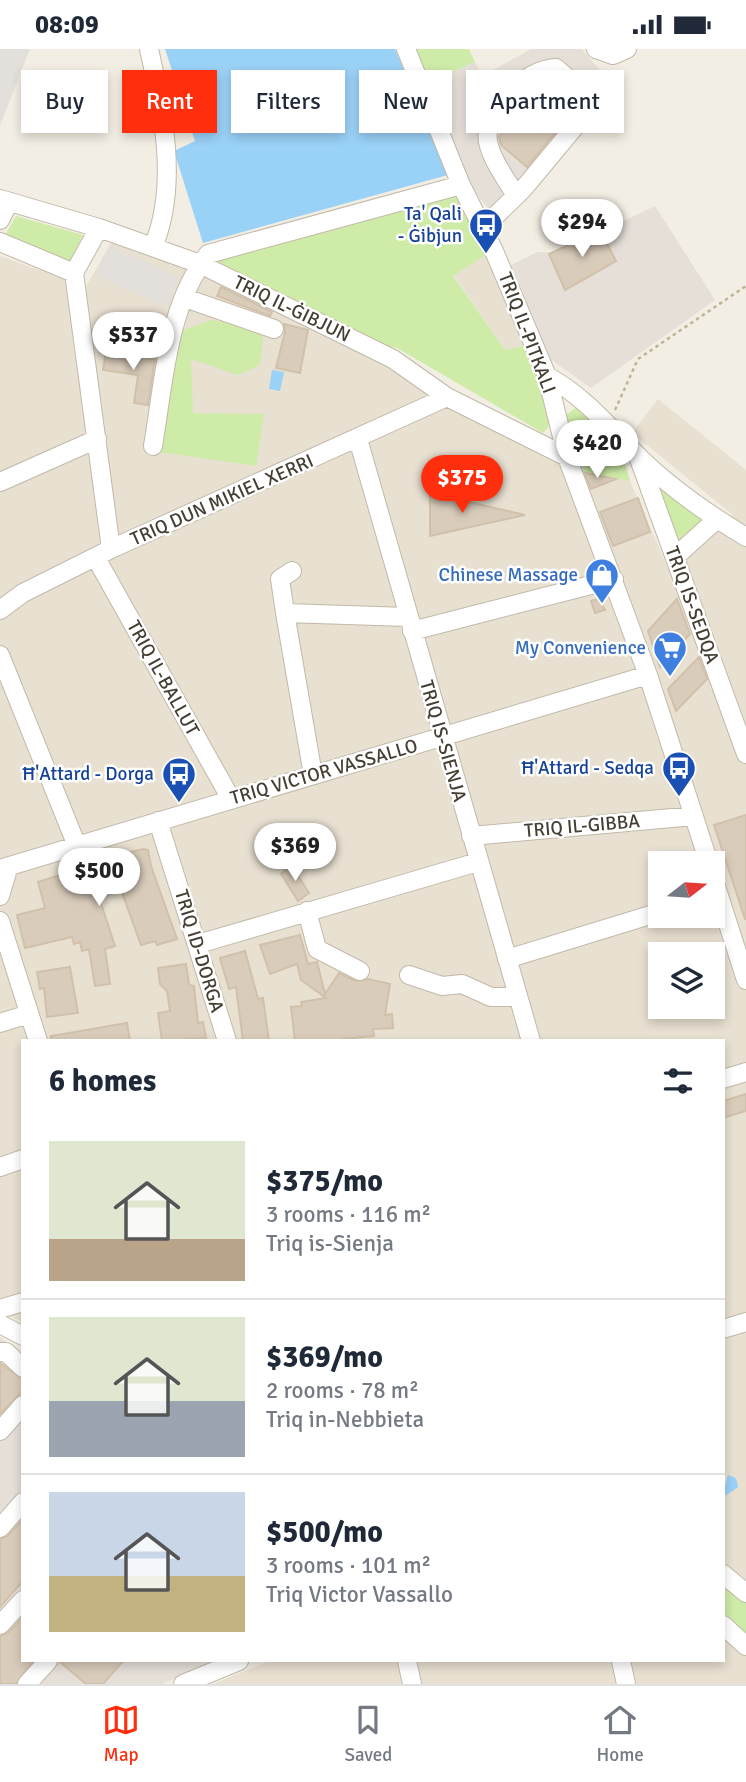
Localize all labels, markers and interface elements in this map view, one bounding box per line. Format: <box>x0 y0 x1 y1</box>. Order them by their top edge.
text: 08:09 <box>35 9 99 41</box>
chip: Buy <box>21 70 108 133</box>
chip: Rent <box>122 70 217 133</box>
chip: Filters <box>231 70 345 133</box>
chip: New <box>359 70 452 133</box>
chip: Apartment <box>466 70 624 133</box>
pin: $294 <box>541 199 623 259</box>
place label: Ta' Qali - Ġibjun <box>398 202 462 248</box>
bus stop icon: Ta' Qali - Ġibjun <box>467 206 505 255</box>
text: $294 <box>557 207 607 236</box>
street label: TRIQ IL-PITKALI <box>493 269 561 397</box>
street label: TRIQ IL-ĠIBJUN <box>230 270 354 348</box>
pin: $537 <box>92 313 174 372</box>
text: $537 <box>108 320 158 349</box>
pin: $420 <box>556 421 638 480</box>
text: $420 <box>572 428 622 457</box>
street label: TRIQ DUN MIKIEL XERRI <box>127 449 317 551</box>
pin: $375 <box>421 455 503 515</box>
text: $375 <box>437 463 487 492</box>
street label: TRIQ IS-SEDQA <box>660 543 724 667</box>
shop icon: Chinese Massage <box>583 556 621 605</box>
place label: Chinese Massage <box>438 563 578 587</box>
street label: TRIQ IL-BALLUT <box>121 616 205 740</box>
supermarket icon: My Convenience <box>651 629 689 678</box>
place label: My Convenience <box>515 636 646 660</box>
street label: TRIQ IS-SIENJA <box>414 677 472 805</box>
street label: TRIQ VICTOR VASSALLO <box>228 734 420 810</box>
bus stop icon: Ħ'Attard - Sedqa <box>660 749 698 798</box>
bus stop icon: Ħ'Attard - Dorga <box>160 755 198 804</box>
place label: Ħ'Attard - Sedqa <box>521 756 654 780</box>
place label: Ħ'Attard - Dorga <box>22 762 154 786</box>
street label: TRIQ IL-GIBBA <box>523 809 641 843</box>
pin: $369 <box>254 823 336 883</box>
text: $369 <box>270 831 320 860</box>
pin: $500 <box>58 849 140 908</box>
north arrow <box>648 851 724 927</box>
map controls <box>648 851 725 1019</box>
text: $500 <box>74 856 124 885</box>
street label: TRIQ ID-DORGA <box>169 887 229 1016</box>
button: layers <box>648 942 725 1019</box>
icon: filters <box>659 1062 697 1100</box>
text: 6 homes <box>49 1063 156 1100</box>
text: $375/mo <box>266 1163 383 1200</box>
icon: home <box>105 1169 189 1253</box>
text: 3 rooms · 116 m² <box>266 1200 431 1229</box>
text: Triq is-Sienja <box>266 1229 394 1258</box>
text: $369/mo <box>266 1339 383 1376</box>
icon: home <box>105 1345 189 1429</box>
text: 2 rooms · 78 m² <box>266 1376 419 1405</box>
text: Triq in-Nebbieta <box>266 1405 424 1434</box>
text: $500/mo <box>266 1514 383 1551</box>
icon: home <box>105 1520 189 1604</box>
text: 3 rooms · 101 m² <box>266 1551 431 1580</box>
text: Triq Victor Vassallo <box>266 1580 453 1609</box>
tab: Map <box>102 1701 140 1767</box>
tab: Saved <box>344 1701 392 1767</box>
tab: Home <box>597 1701 644 1767</box>

